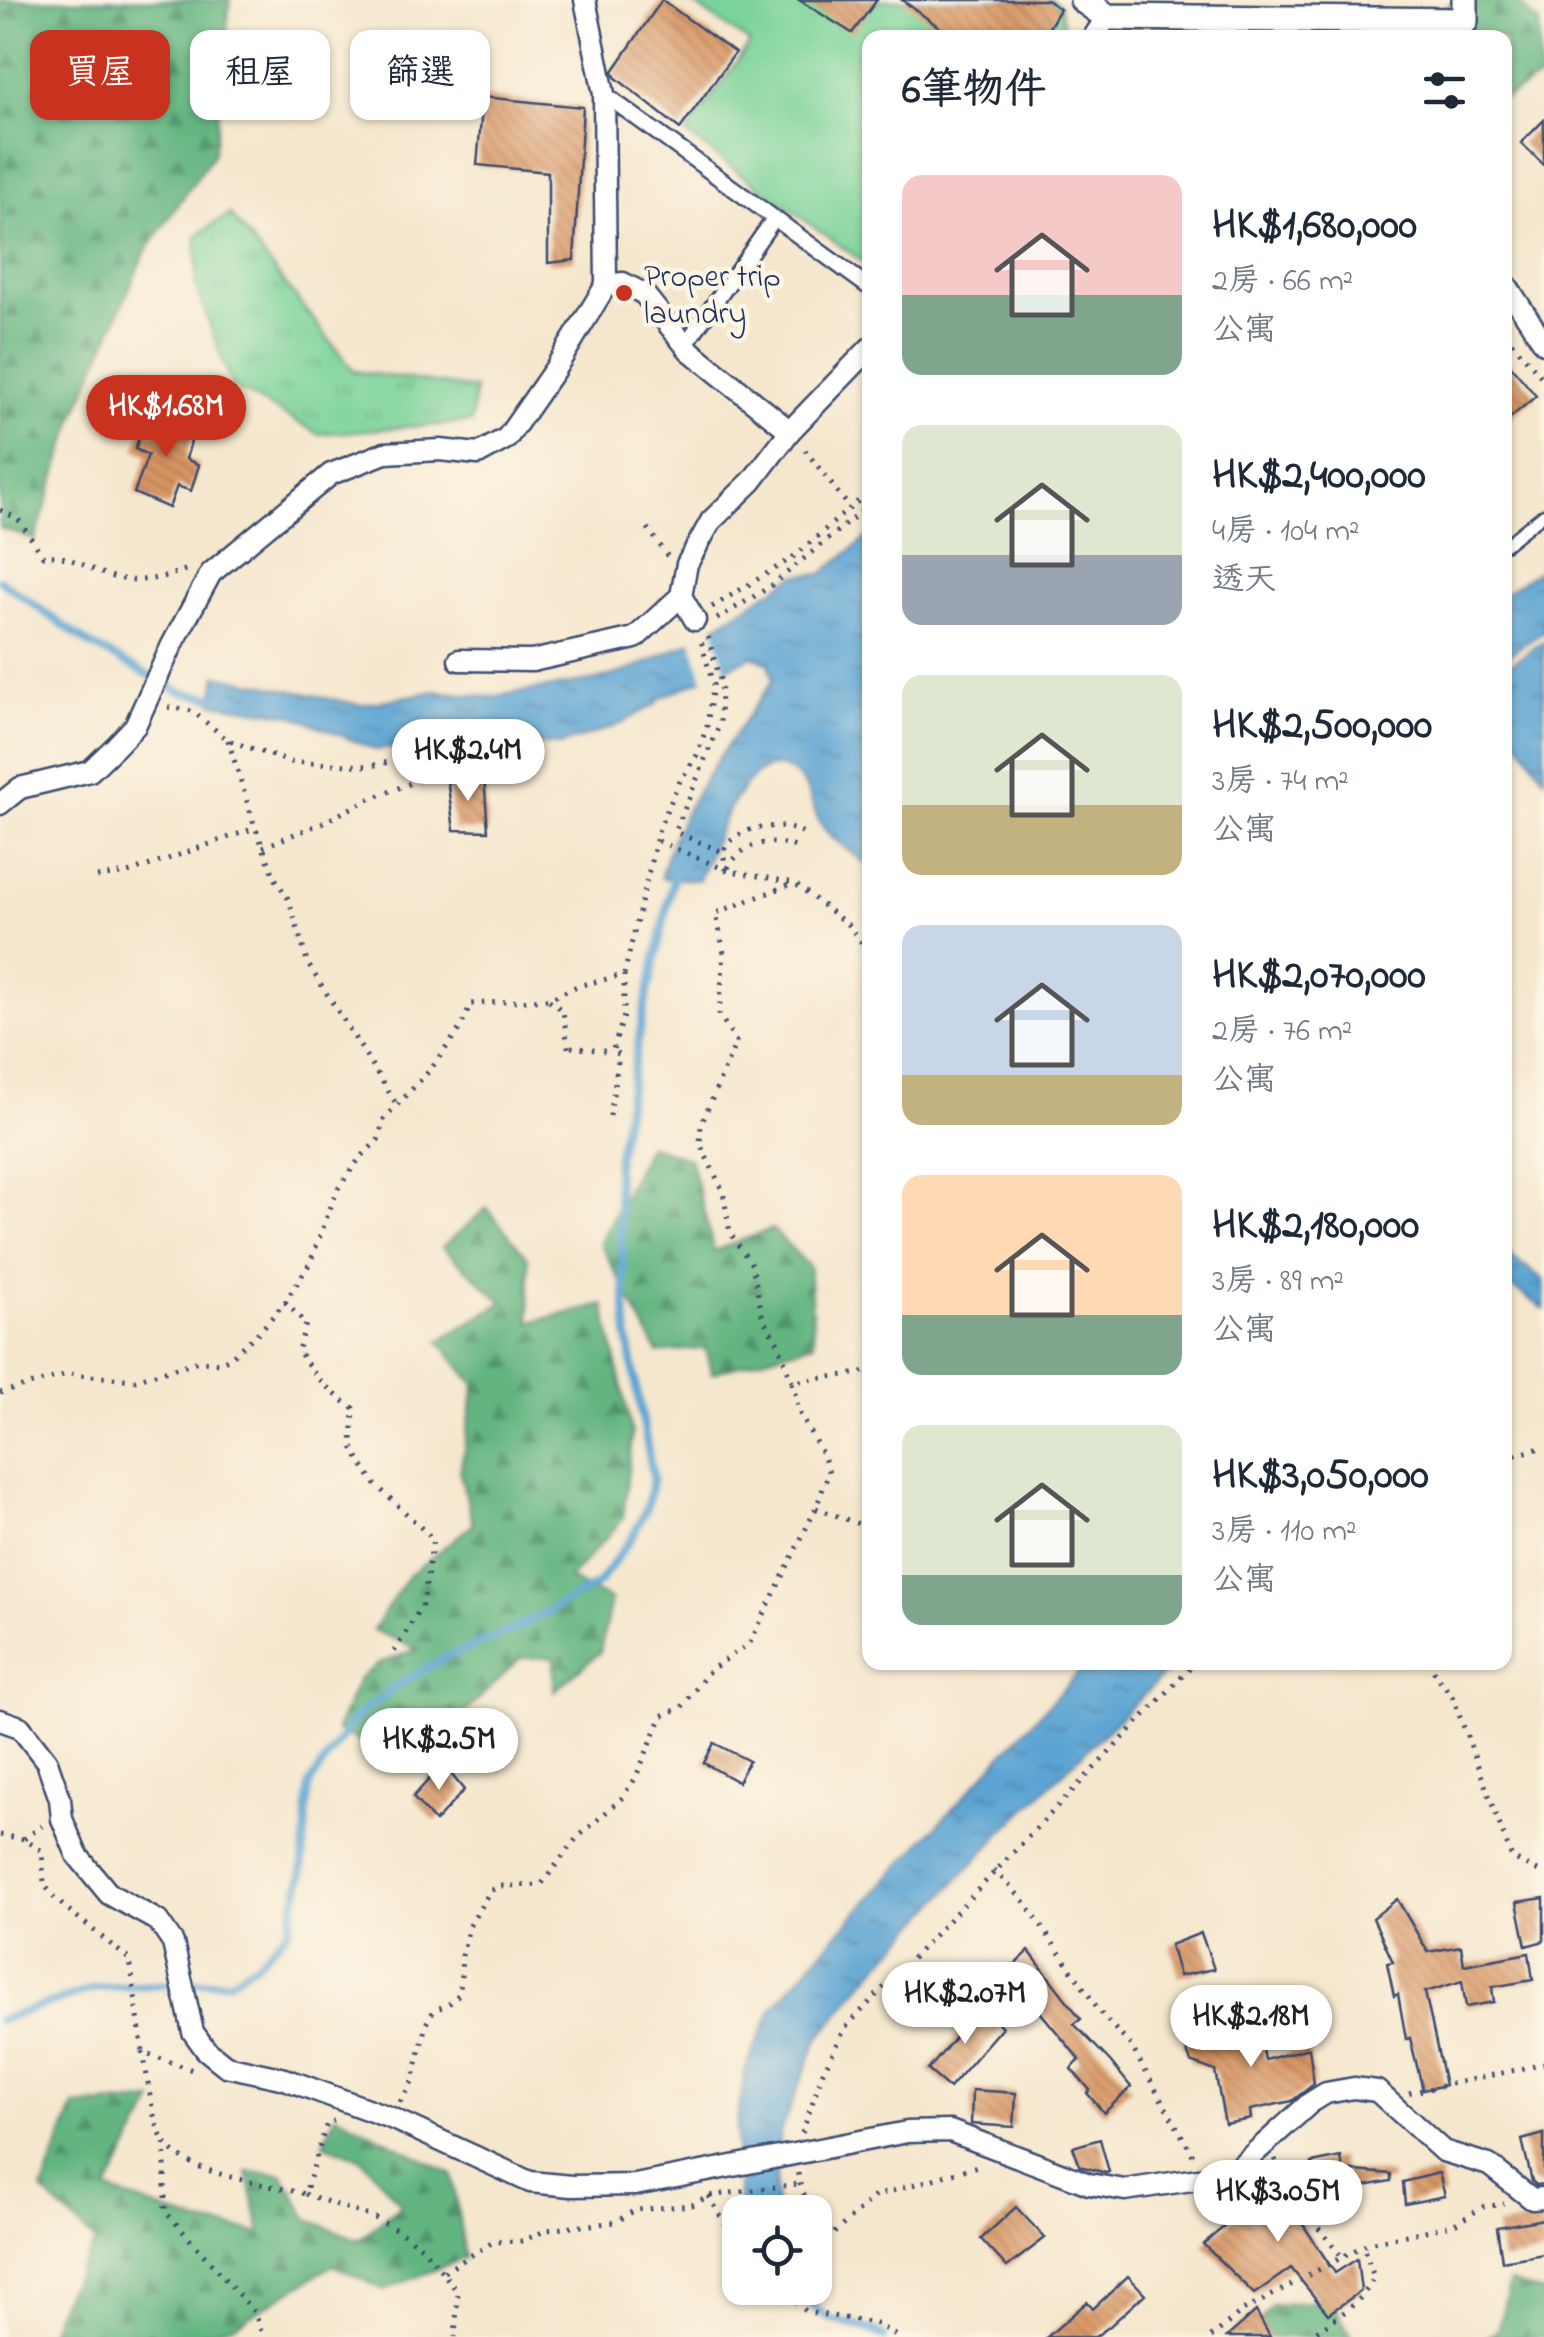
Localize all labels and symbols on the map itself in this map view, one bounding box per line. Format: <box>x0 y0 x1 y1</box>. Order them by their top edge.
place label: Proper trip laundry <box>644 255 781 339</box>
marker: Proper trip laundry <box>613 282 635 304</box>
pin: HK$1.68M <box>63 375 269 460</box>
pin: HK$2.4M <box>376 719 560 804</box>
pin: HK$2.5M <box>347 1708 531 1793</box>
pin: HK$2.07M <box>862 1962 1068 2047</box>
pin: HK$2.18M <box>1148 1985 1354 2070</box>
pin: HK$3.05M <box>1175 2160 1381 2245</box>

